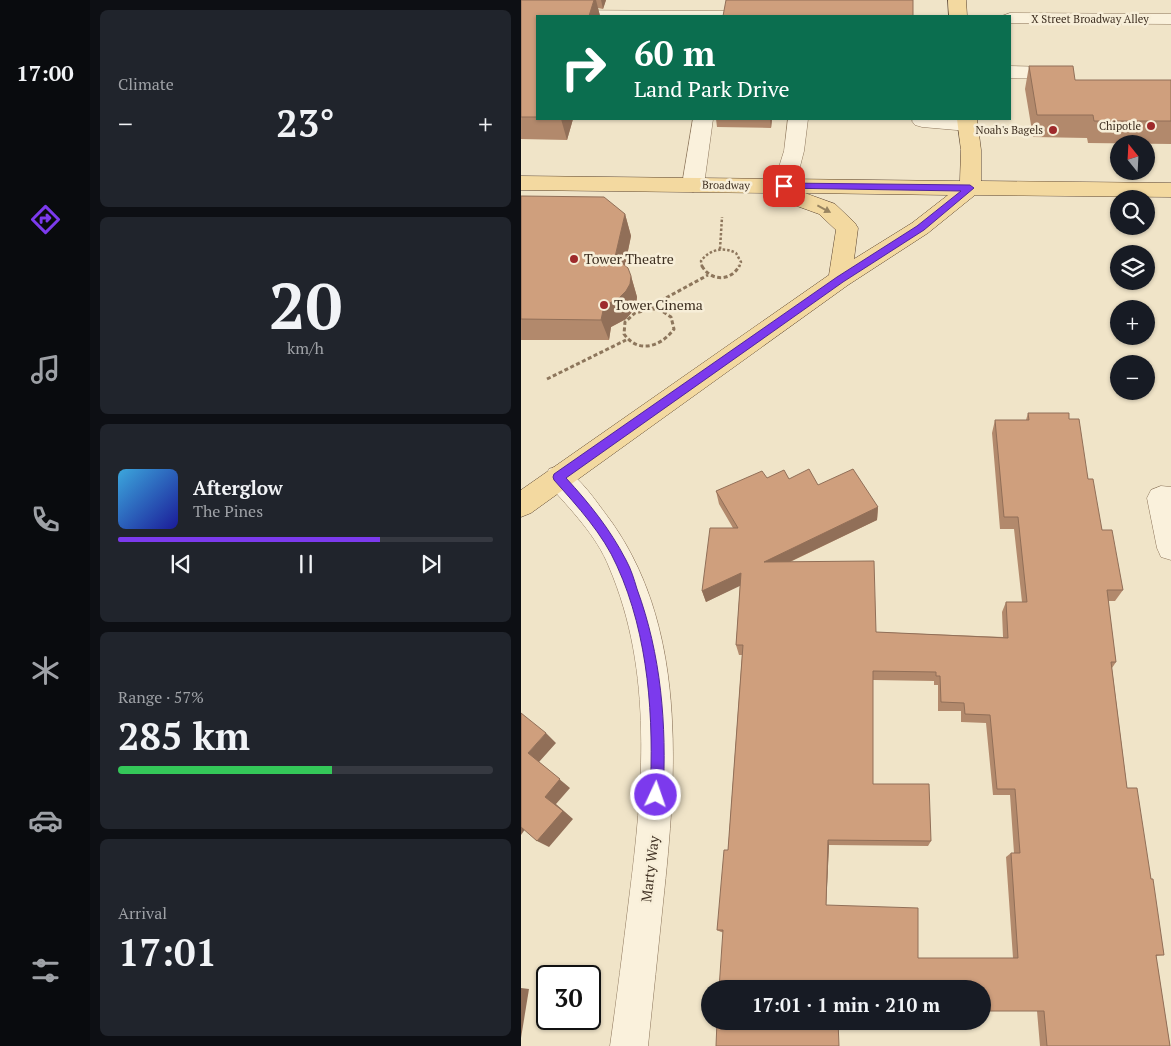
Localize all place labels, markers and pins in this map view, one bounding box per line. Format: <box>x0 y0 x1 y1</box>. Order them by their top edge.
place label: Chipotle <box>1099 119 1141 133</box>
marker: Chipotle <box>1145 120 1157 132</box>
place label: Noah's Bagels <box>976 123 1043 137</box>
marker: Noah's Bagels <box>1047 124 1059 136</box>
pin <box>763 165 805 207</box>
place label: Tower Theatre <box>584 249 674 268</box>
marker: Tower Theatre <box>568 253 580 265</box>
place label: Tower Cinema <box>614 295 703 314</box>
marker: Tower Cinema <box>598 299 610 311</box>

